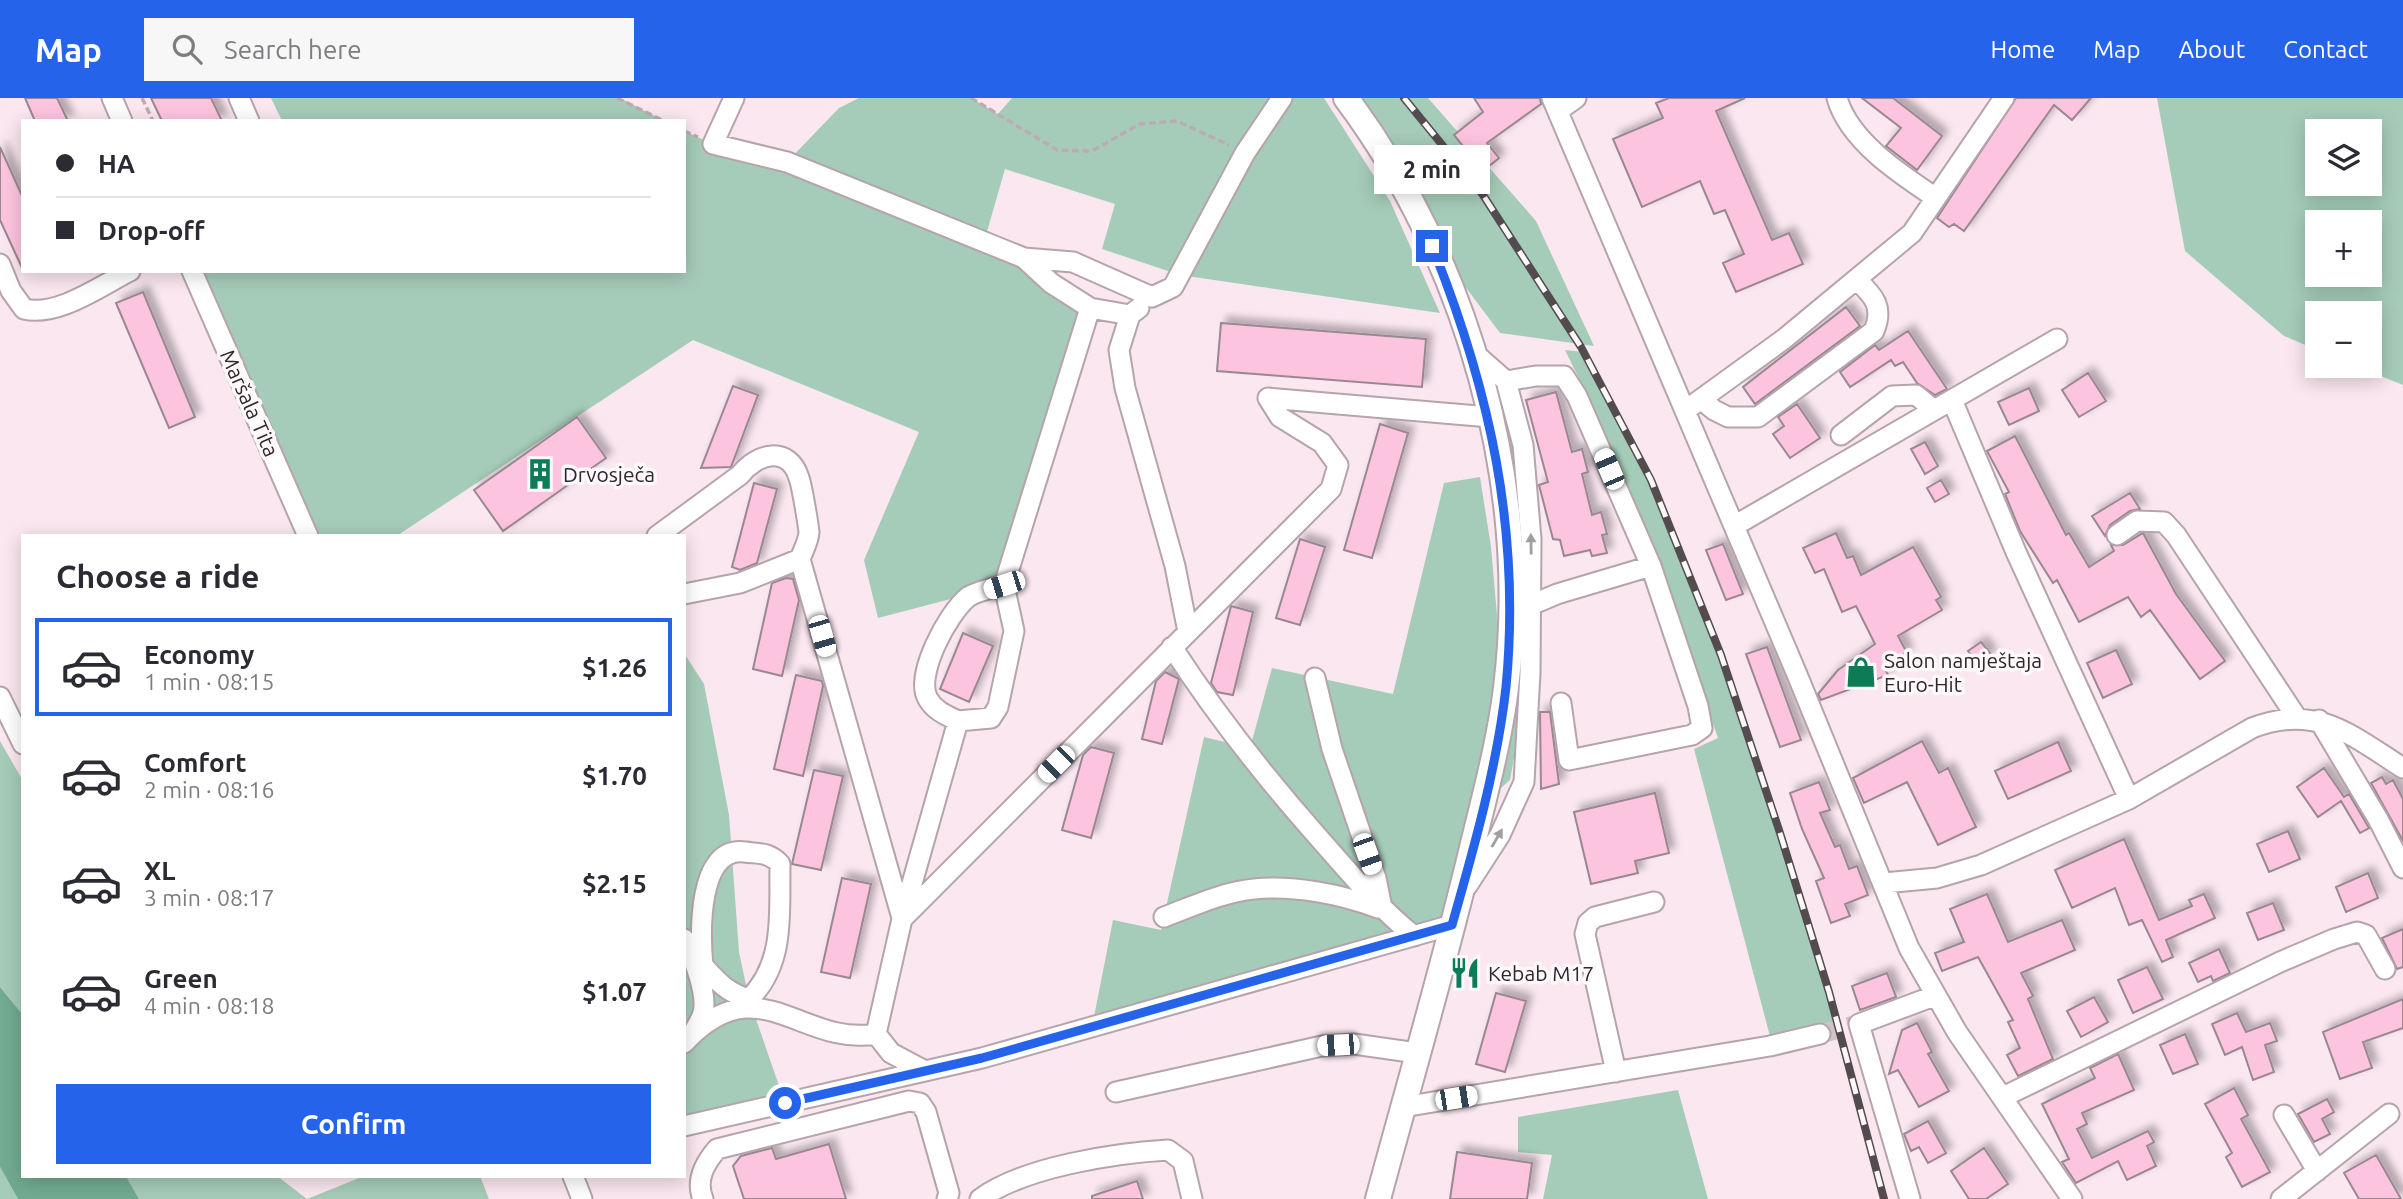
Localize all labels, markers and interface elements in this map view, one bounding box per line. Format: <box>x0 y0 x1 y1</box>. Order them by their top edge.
search box <box>144 18 634 81</box>
icon: search <box>168 30 206 68</box>
text: Map <box>35 31 102 68</box>
text: Search here <box>224 35 362 64</box>
text: Home <box>1990 36 2055 63</box>
text: Map <box>2093 36 2140 63</box>
text: About <box>2178 36 2245 63</box>
text: Contact <box>2283 36 2368 63</box>
map controls <box>2305 119 2382 378</box>
button: layers <box>2305 119 2382 196</box>
callout: 2 min <box>1374 144 1490 194</box>
text: HA <box>98 149 135 178</box>
text: 2 min <box>1403 157 1461 182</box>
button: + <box>2305 210 2382 287</box>
text: Drop-off <box>98 216 205 245</box>
route end <box>1416 230 1448 262</box>
button: − <box>2305 301 2382 378</box>
street label: Maršala Tita <box>216 346 284 460</box>
car <box>1592 446 1627 492</box>
building icon: Drvosječa <box>523 457 557 491</box>
place label: Drvosječa <box>563 462 655 486</box>
one-way arrow <box>1525 532 1537 554</box>
text: Choose a ride <box>56 558 259 594</box>
car <box>981 569 1028 601</box>
car <box>807 613 838 659</box>
icon: car <box>60 636 123 699</box>
text: Economy <box>144 640 254 669</box>
place label: Salon namještaja Euro-Hit <box>1884 648 2042 696</box>
text: $1.26 <box>582 653 647 682</box>
shop icon: Salon namještaja Euro-Hit <box>1844 655 1878 689</box>
text: 1 min · 08:15 <box>144 669 275 694</box>
car <box>1034 742 1079 786</box>
icon: car <box>60 744 123 807</box>
text: Comfort <box>144 748 247 777</box>
text: $1.70 <box>582 761 647 790</box>
text: 2 min · 08:16 <box>144 777 275 802</box>
one-way arrow <box>1491 829 1503 848</box>
car <box>1350 831 1385 877</box>
icon: car <box>60 852 123 915</box>
text: XL <box>144 856 175 885</box>
text: $2.15 <box>582 869 647 898</box>
text: 3 min · 08:17 <box>144 885 275 910</box>
restaurant icon: Kebab M17 <box>1448 956 1482 990</box>
icon: car <box>60 960 123 1023</box>
place label: Kebab M17 <box>1488 961 1594 985</box>
text: Green <box>144 964 218 993</box>
text: $1.07 <box>582 977 647 1006</box>
text: 4 min · 08:18 <box>144 993 275 1018</box>
car <box>1317 1033 1360 1057</box>
button: Confirm <box>56 1084 651 1164</box>
car <box>1434 1084 1479 1112</box>
route start <box>769 1087 801 1119</box>

